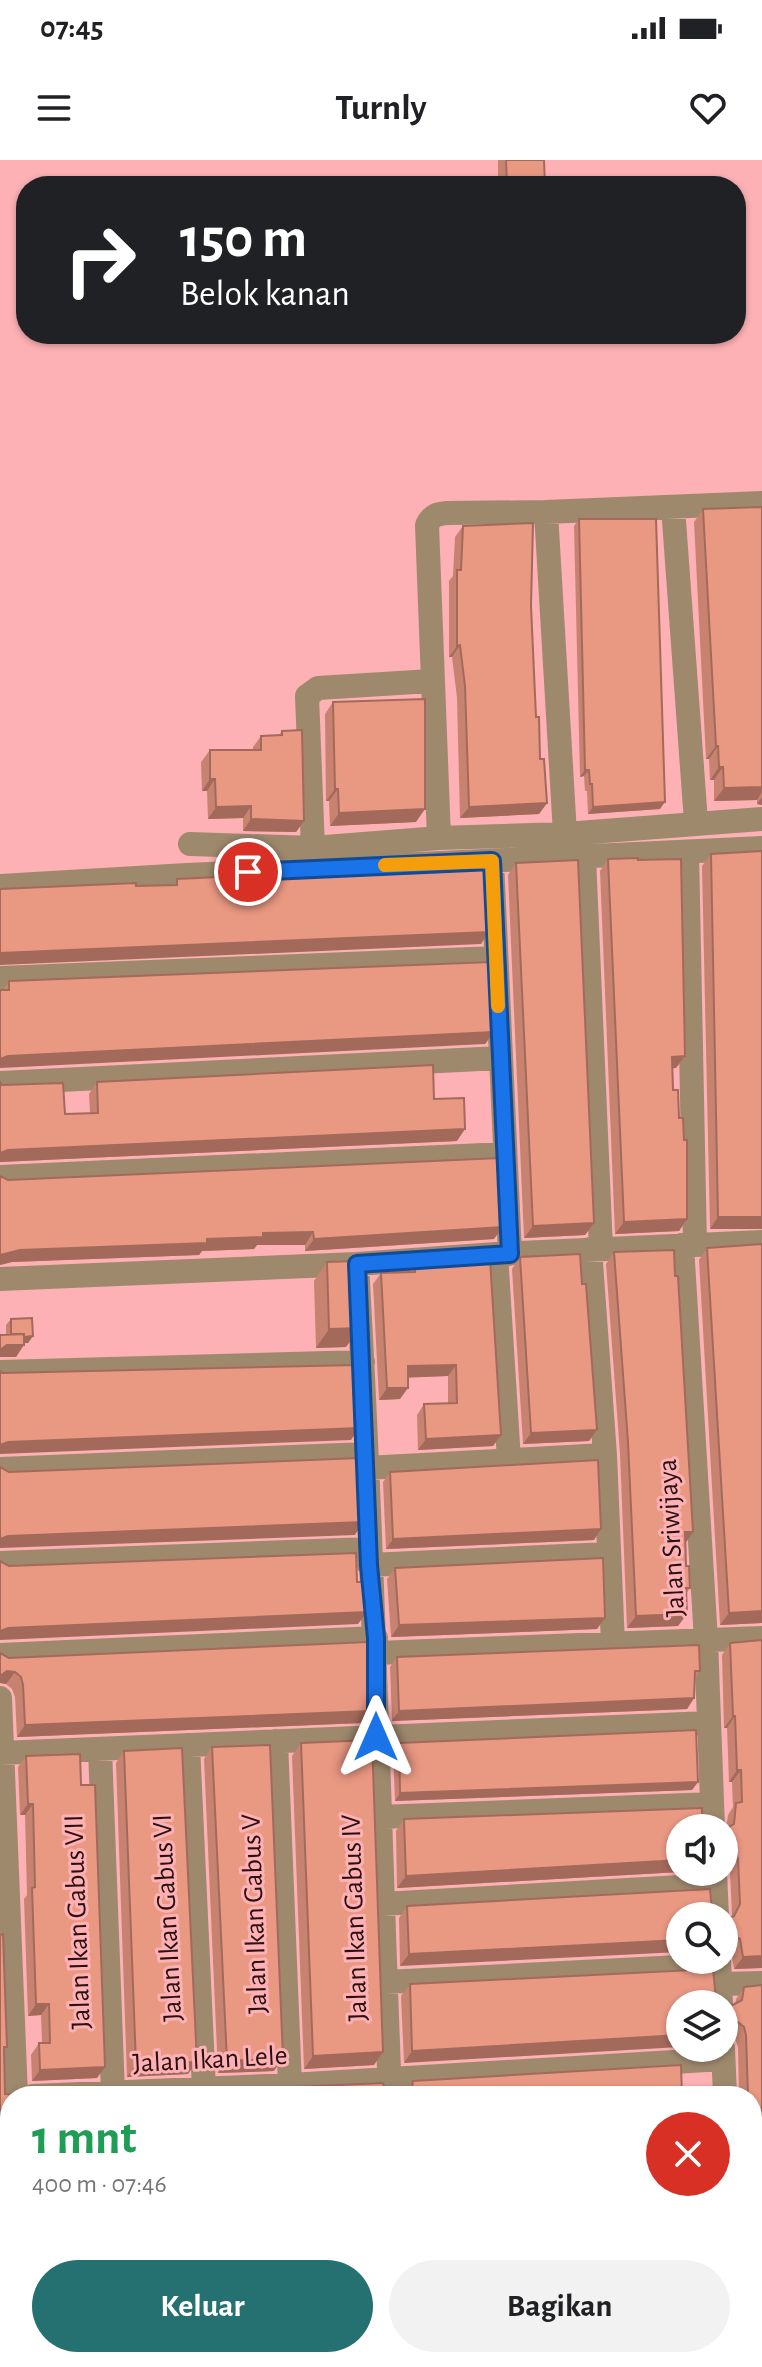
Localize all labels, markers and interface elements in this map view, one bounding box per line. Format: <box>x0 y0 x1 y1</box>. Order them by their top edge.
text: 07:45 <box>40 13 104 43</box>
icon: menu <box>32 86 76 130</box>
icon: heart <box>686 86 730 130</box>
text: Turnly <box>335 90 427 126</box>
icon: right <box>48 208 152 312</box>
text: 150 m <box>180 211 307 267</box>
text: Belok kanan <box>180 276 350 312</box>
pin <box>214 838 282 906</box>
icon: arrive <box>226 850 270 894</box>
street label: Jalan Sriwijaya <box>654 1458 690 1618</box>
position arrow <box>334 1695 418 1779</box>
street label: Jalan Ikan Gabus V <box>238 1813 272 2014</box>
street label: Jalan Ikan Gabus VII <box>60 1814 96 2030</box>
street label: Jalan Ikan Gabus VI <box>149 1814 187 2022</box>
street label: Jalan Ikan Gabus IV <box>337 1814 373 2022</box>
map controls <box>666 1814 738 2062</box>
button: sound <box>666 1814 738 1886</box>
button: search <box>666 1902 738 1974</box>
button: layers <box>666 1990 738 2062</box>
street label: Jalan Ikan Lele <box>132 2042 288 2078</box>
button: close <box>646 2112 730 2196</box>
text: 1 mnt <box>32 2115 137 2163</box>
text: 400 m · 07:46 <box>32 2171 167 2197</box>
button: Keluar <box>32 2260 373 2352</box>
button: Bagikan <box>389 2260 730 2352</box>

